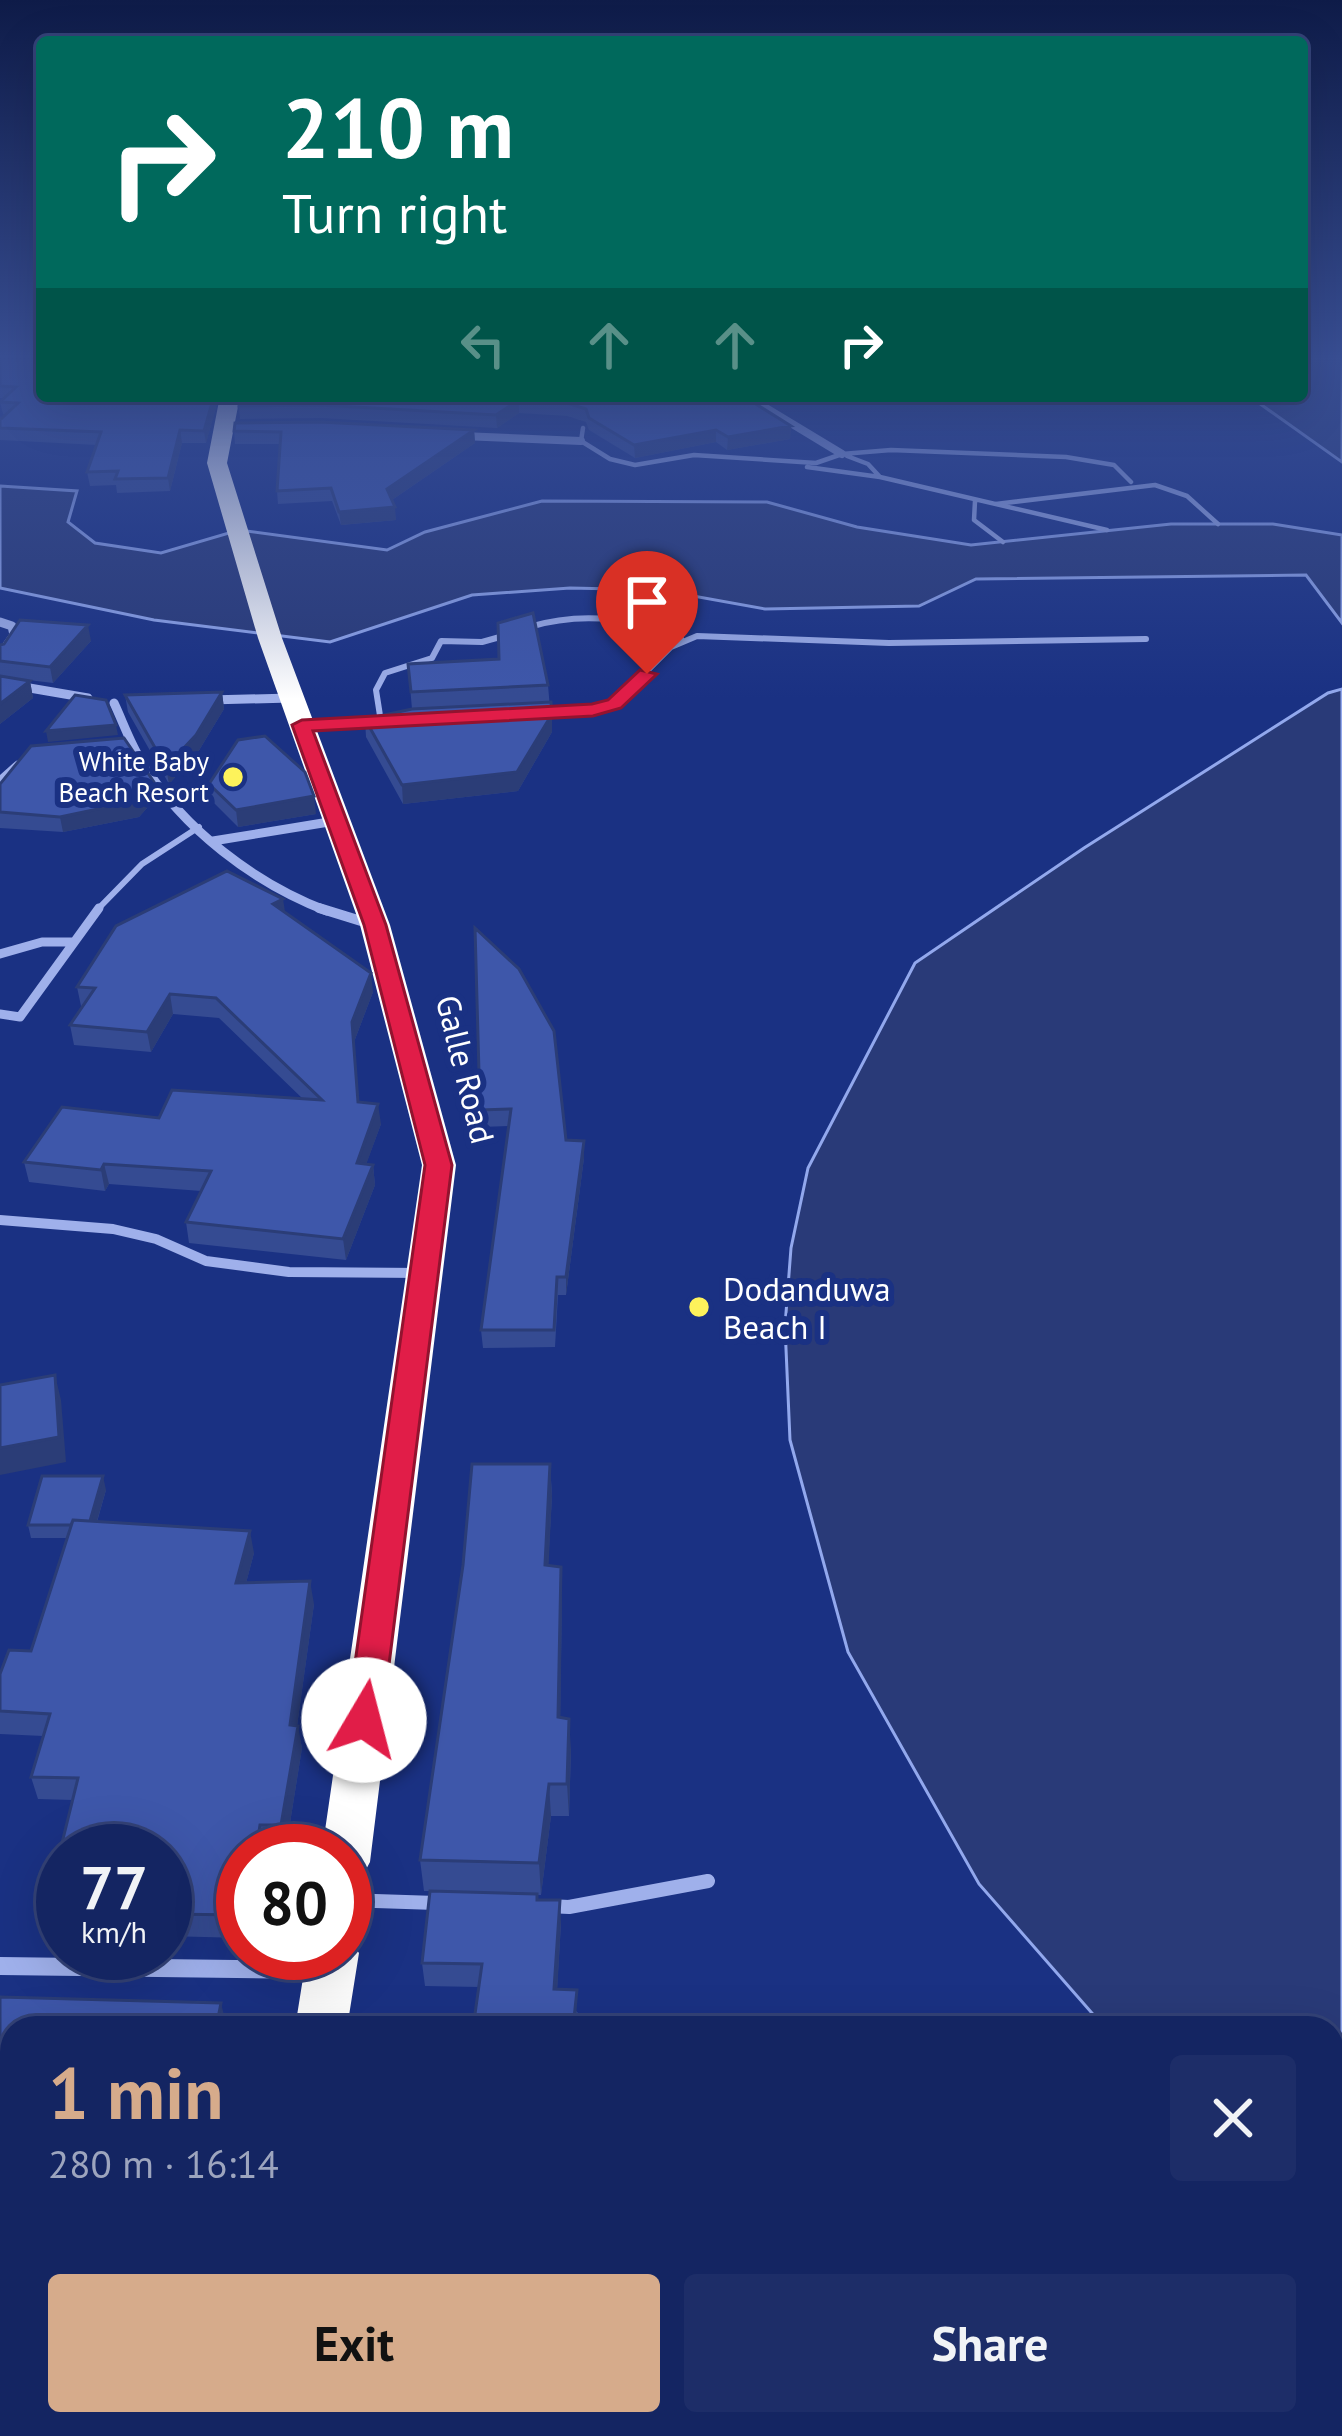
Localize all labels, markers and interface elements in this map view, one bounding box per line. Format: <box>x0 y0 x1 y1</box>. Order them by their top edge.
text: 210 m <box>282 72 514 181</box>
icon: right <box>84 84 240 240</box>
text: Turn right <box>282 178 507 248</box>
icon: left <box>450 312 516 378</box>
icon: ahead <box>576 312 642 378</box>
icon: ahead <box>702 312 768 378</box>
icon: right <box>828 312 894 378</box>
pin <box>596 551 698 674</box>
icon: arrive <box>614 569 680 635</box>
place label: White Baby Beach Resort <box>59 744 209 809</box>
marker: White Baby Beach Resort <box>220 764 246 790</box>
street label: Galle Road <box>427 990 505 1148</box>
place label: Dodanduwa Beach I <box>723 1267 891 1348</box>
marker: Dodanduwa Beach I <box>686 1294 712 1320</box>
position arrow <box>301 1657 427 1783</box>
speed limit sign: 80 <box>216 1824 372 1980</box>
text: 77 <box>80 1848 148 1926</box>
text: km/h <box>81 1912 147 1951</box>
text: 1 min <box>48 2046 224 2139</box>
button: close <box>1170 2055 1296 2181</box>
text: 280 m · 16:14 <box>48 2138 279 2189</box>
button: Exit <box>48 2274 660 2412</box>
button: Share <box>684 2274 1296 2412</box>

